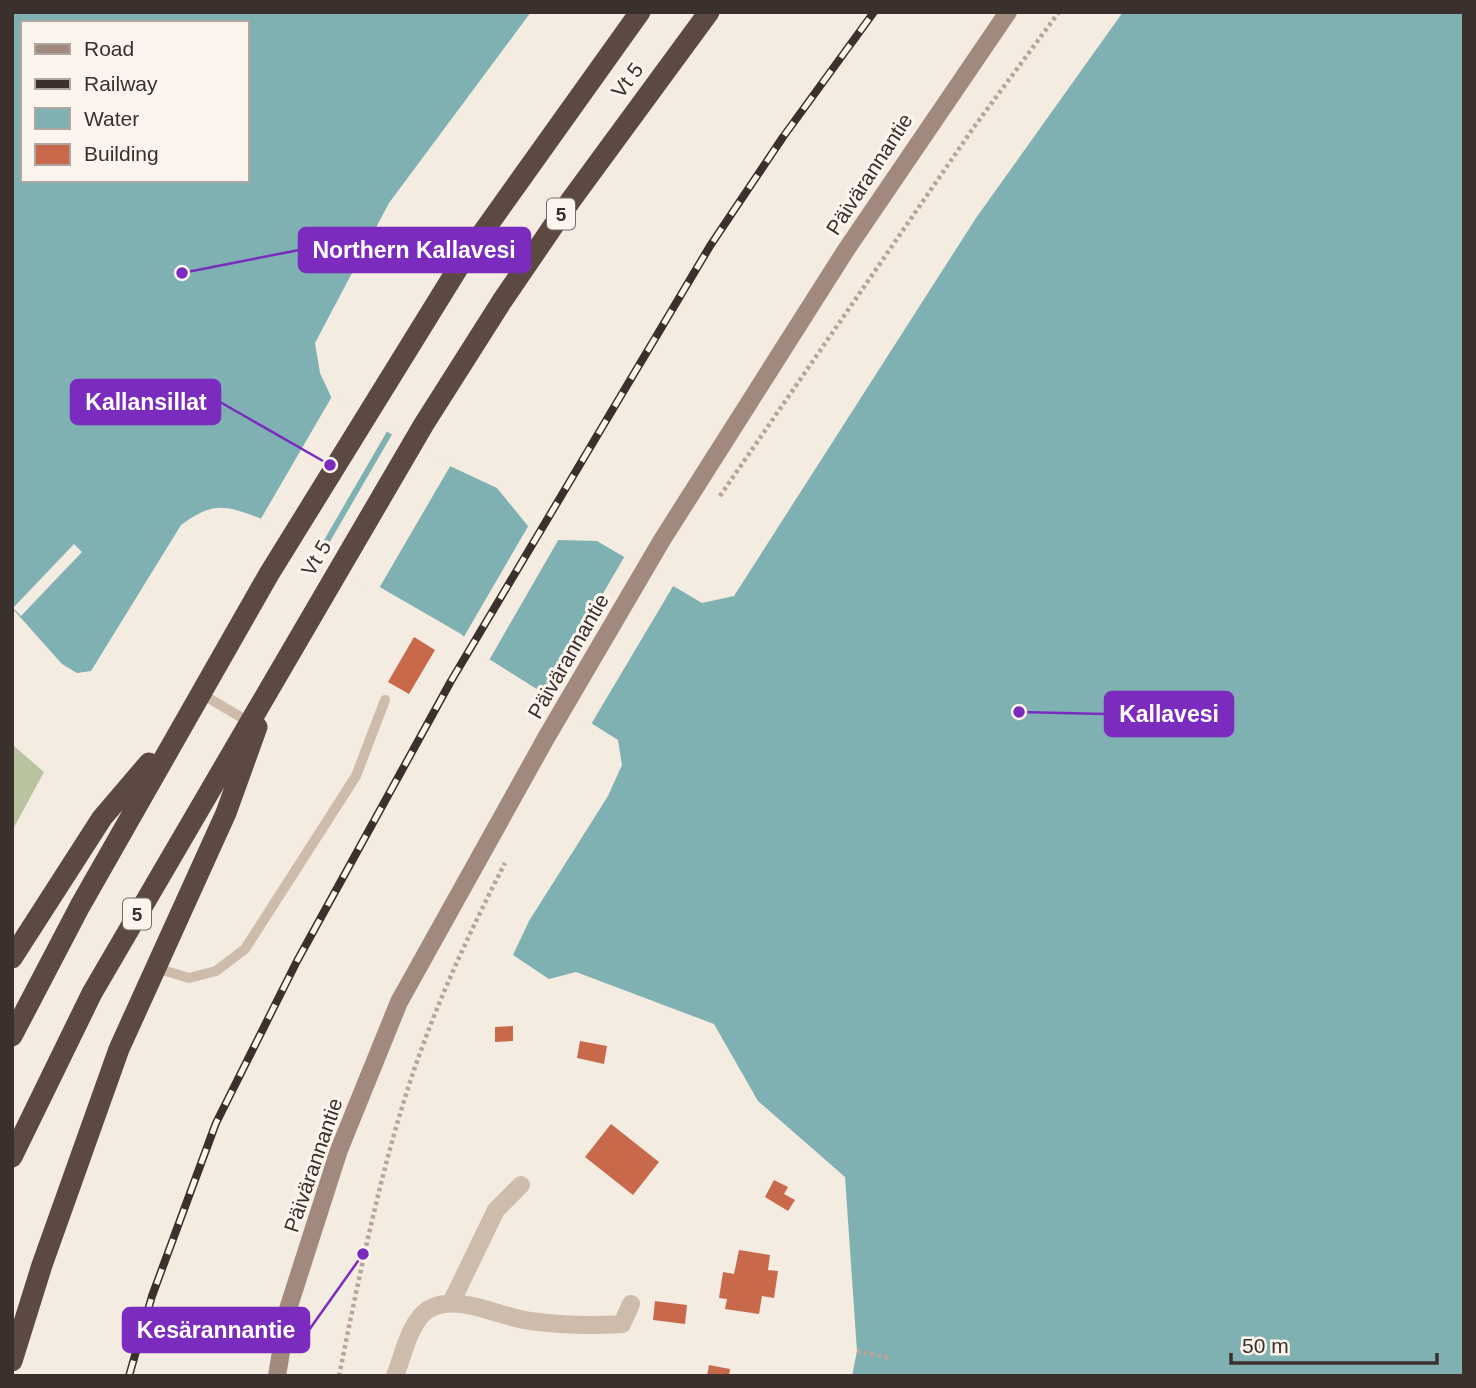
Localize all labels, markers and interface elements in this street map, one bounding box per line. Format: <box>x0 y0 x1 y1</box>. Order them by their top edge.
legend <box>21 21 248 182</box>
text: Road <box>84 37 134 60</box>
street label: Vt 5 <box>607 58 647 102</box>
text: Railway <box>84 72 158 95</box>
text: Water <box>84 107 139 130</box>
street label: Päivärannantie <box>821 109 917 239</box>
text: Building <box>84 142 159 165</box>
road number: 5 <box>547 198 575 230</box>
callout: Northern Kallavesi <box>299 228 530 272</box>
text: Northern Kallavesi <box>312 237 516 263</box>
callout: Kallansillat <box>71 380 220 424</box>
text: Kallansillat <box>85 389 207 415</box>
street label: Vt 5 <box>297 536 335 580</box>
street label: Päivärannantie <box>523 590 613 722</box>
callout: Kallavesi <box>1105 692 1233 736</box>
text: Kallavesi <box>1119 701 1219 727</box>
road number: 5 <box>123 898 151 930</box>
street label: Päivärannantie <box>279 1095 347 1235</box>
callout: Kesärannantie <box>123 1308 309 1352</box>
text: Kesärannantie <box>137 1317 295 1343</box>
scale bar <box>1231 1322 1438 1366</box>
text: 50 m <box>1242 1334 1289 1357</box>

